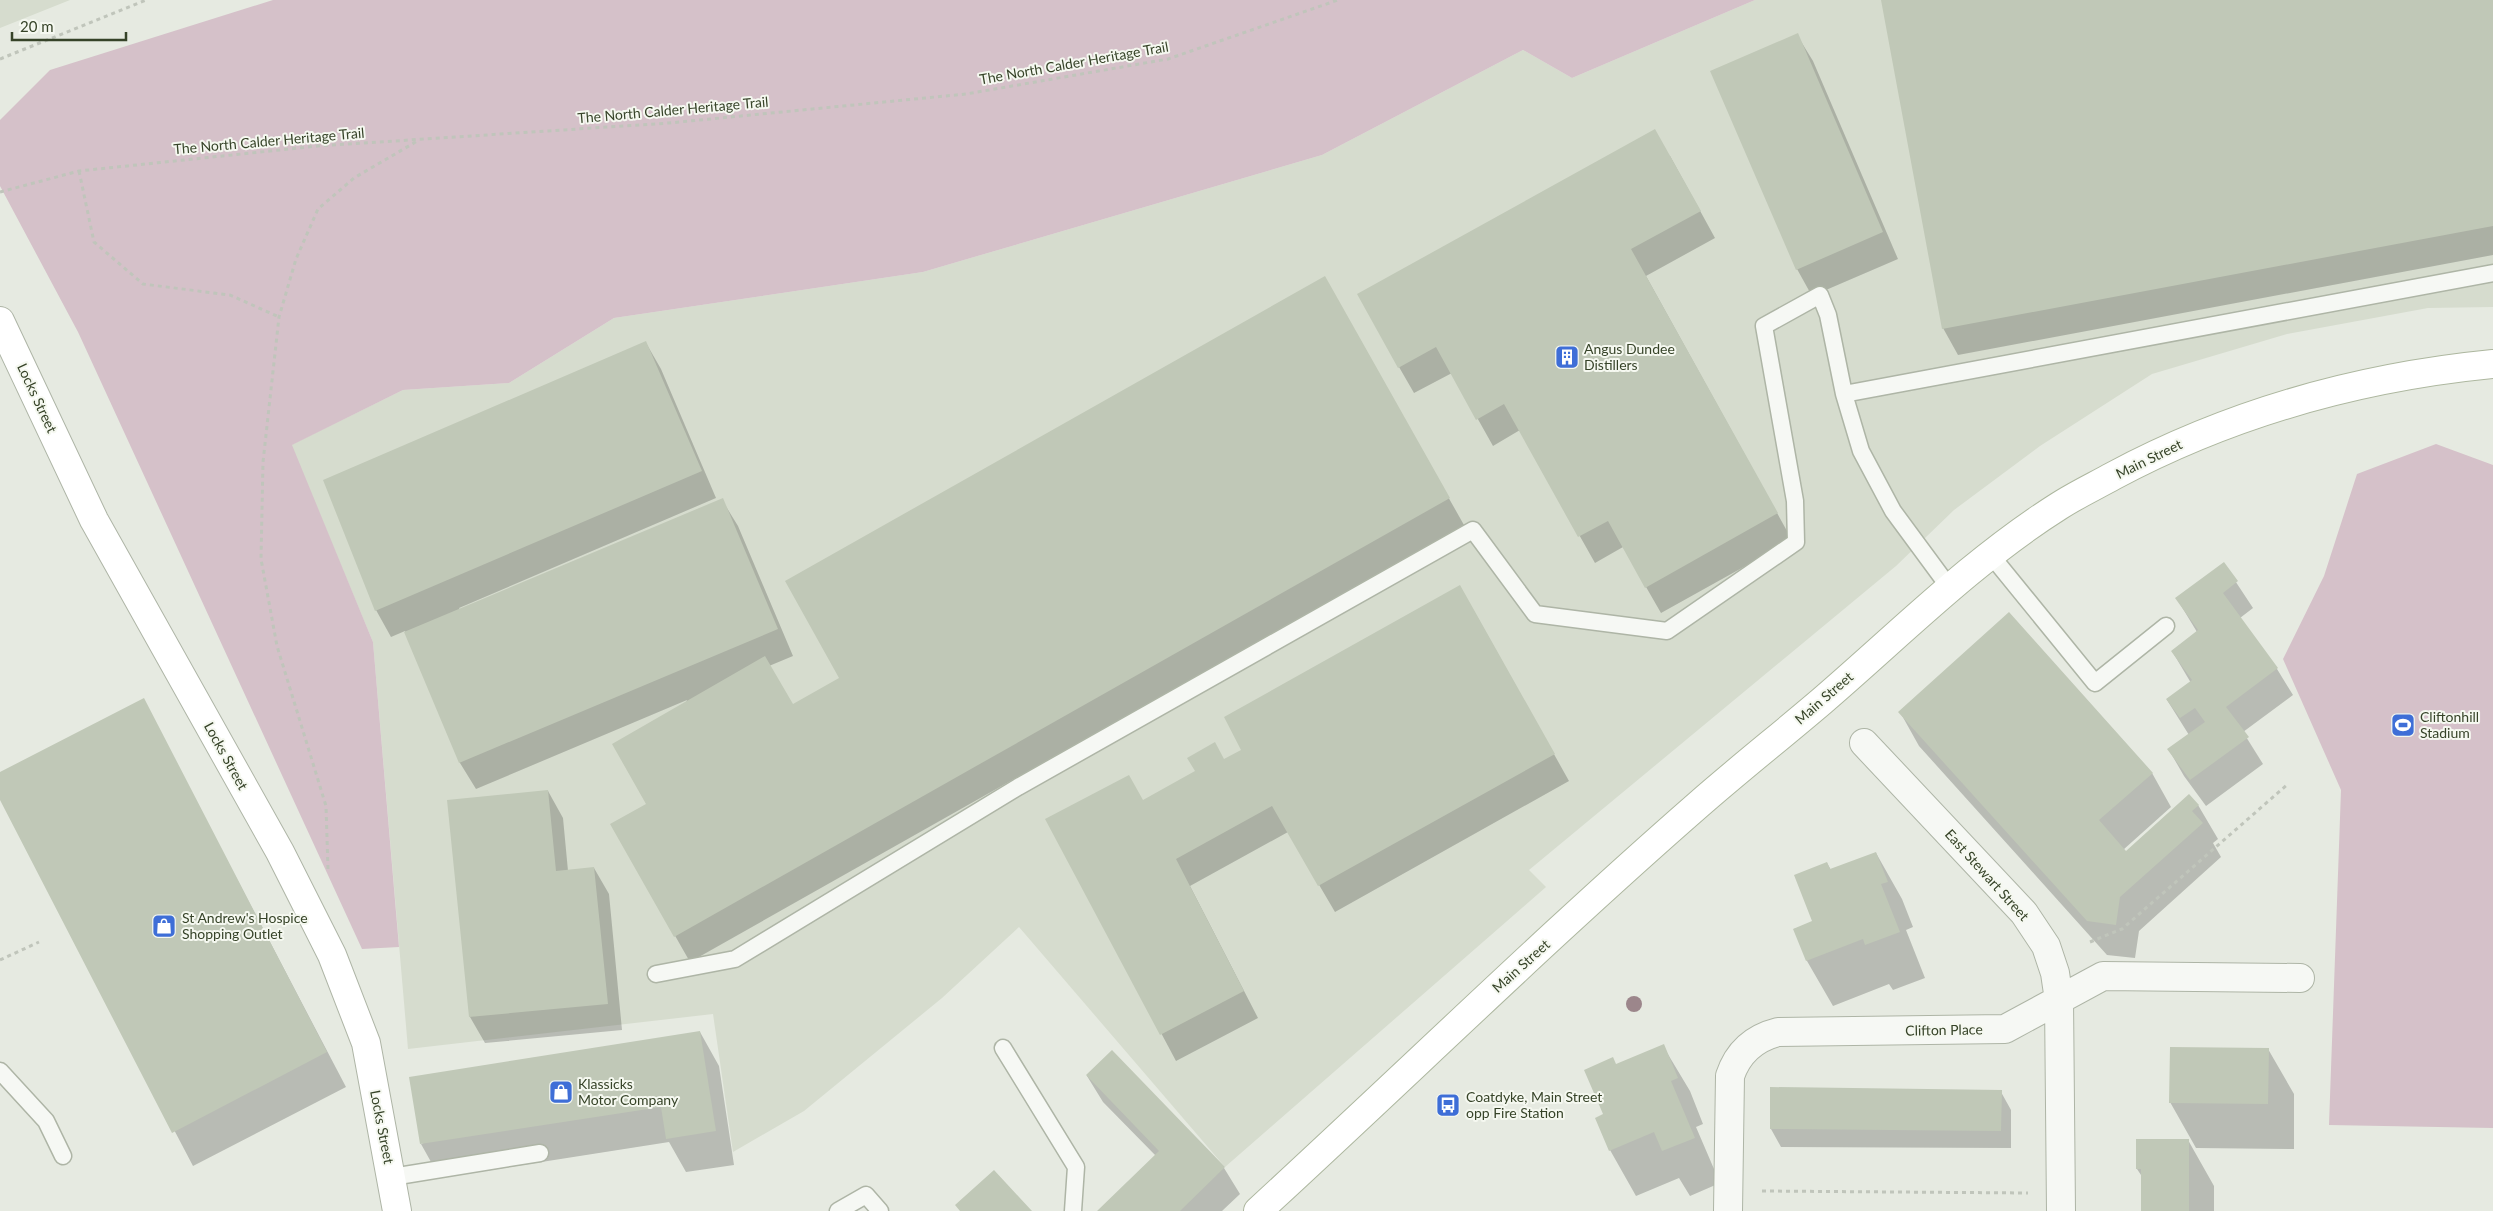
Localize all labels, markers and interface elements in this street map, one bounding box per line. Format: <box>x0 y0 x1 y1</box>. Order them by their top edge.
scale bar <box>12 10 126 42</box>
text: 20 m <box>20 17 54 35</box>
street label: The North Calder Heritage Trail <box>978 38 1170 88</box>
street label: The North Calder Heritage Trail <box>577 93 769 126</box>
street label: The North Calder Heritage Trail <box>173 124 365 157</box>
place label: Angus Dundee Distillers <box>1584 340 1675 373</box>
building icon: Angus Dundee Distillers <box>1554 344 1580 370</box>
street label: Locks Street <box>14 360 61 435</box>
street label: Main Street <box>2113 435 2185 482</box>
street label: Main Street <box>1791 668 1856 727</box>
place label: Cliftonhill Stadium <box>2420 708 2479 741</box>
sports icon: Cliftonhill Stadium <box>2390 712 2416 738</box>
street label: Locks Street <box>201 719 252 793</box>
street label: East Stewart Street <box>1942 825 2033 924</box>
place label: St Andrew's Hospice Shopping Outlet <box>182 909 308 942</box>
shop icon: St Andrew's Hospice Shopping Outlet <box>151 913 177 939</box>
street label: Main Street <box>1488 935 1553 996</box>
street label: Clifton Place <box>1905 1020 1983 1039</box>
place label: Klassicks Motor Company <box>578 1075 679 1108</box>
shop icon: Klassicks Motor Company <box>548 1079 574 1105</box>
place label: Coatdyke, Main Street opp Fire Station <box>1466 1088 1602 1121</box>
street label: Locks Street <box>367 1089 398 1165</box>
bus stop icon: Coatdyke, Main Street opp Fire Station <box>1435 1092 1461 1118</box>

